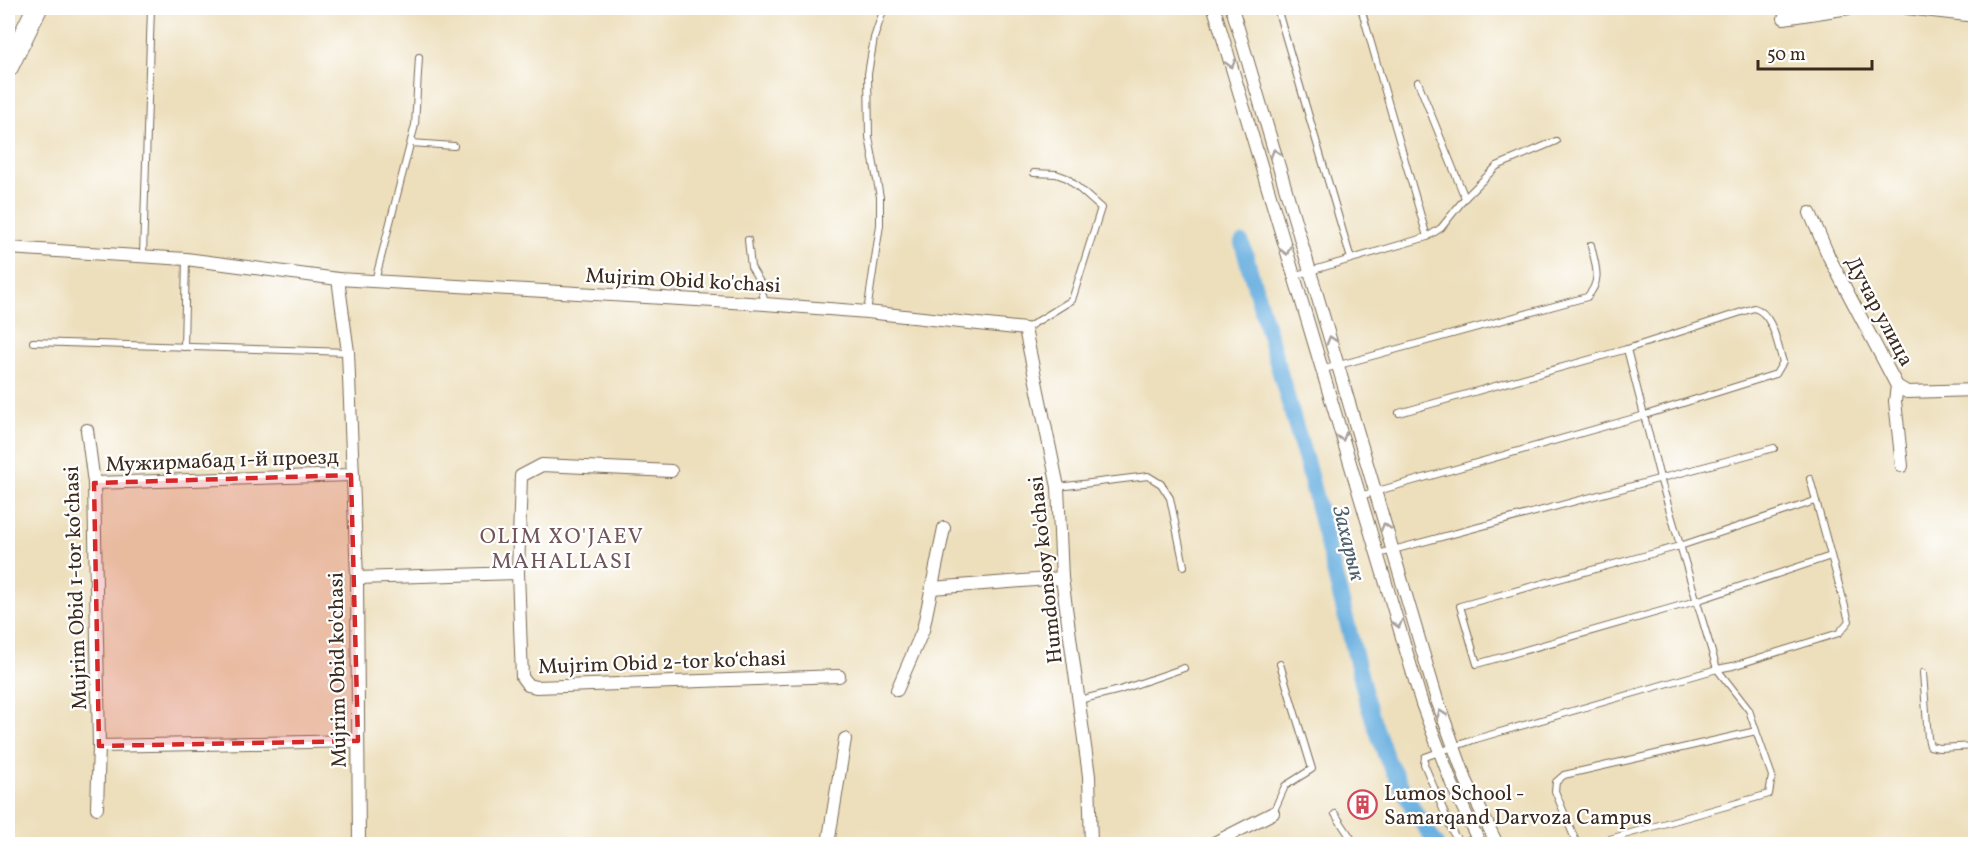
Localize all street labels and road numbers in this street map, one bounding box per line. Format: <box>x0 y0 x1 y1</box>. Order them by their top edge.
street label: Дучар улица <box>1837 251 1920 372</box>
street label: Mujrim Obid ko'chasi <box>584 262 781 301</box>
street label: Мужирмабад 1-й проезд <box>105 443 339 480</box>
street label: Mujrim Obid 1-tor koʻchasi <box>58 465 95 711</box>
street label: Humdonsoy ko'chasi <box>1022 475 1071 665</box>
street label: Mujrim Obid ko'chasi <box>322 572 355 768</box>
street label: Mujrim Obid 2-tor koʻchasi <box>538 645 787 682</box>

